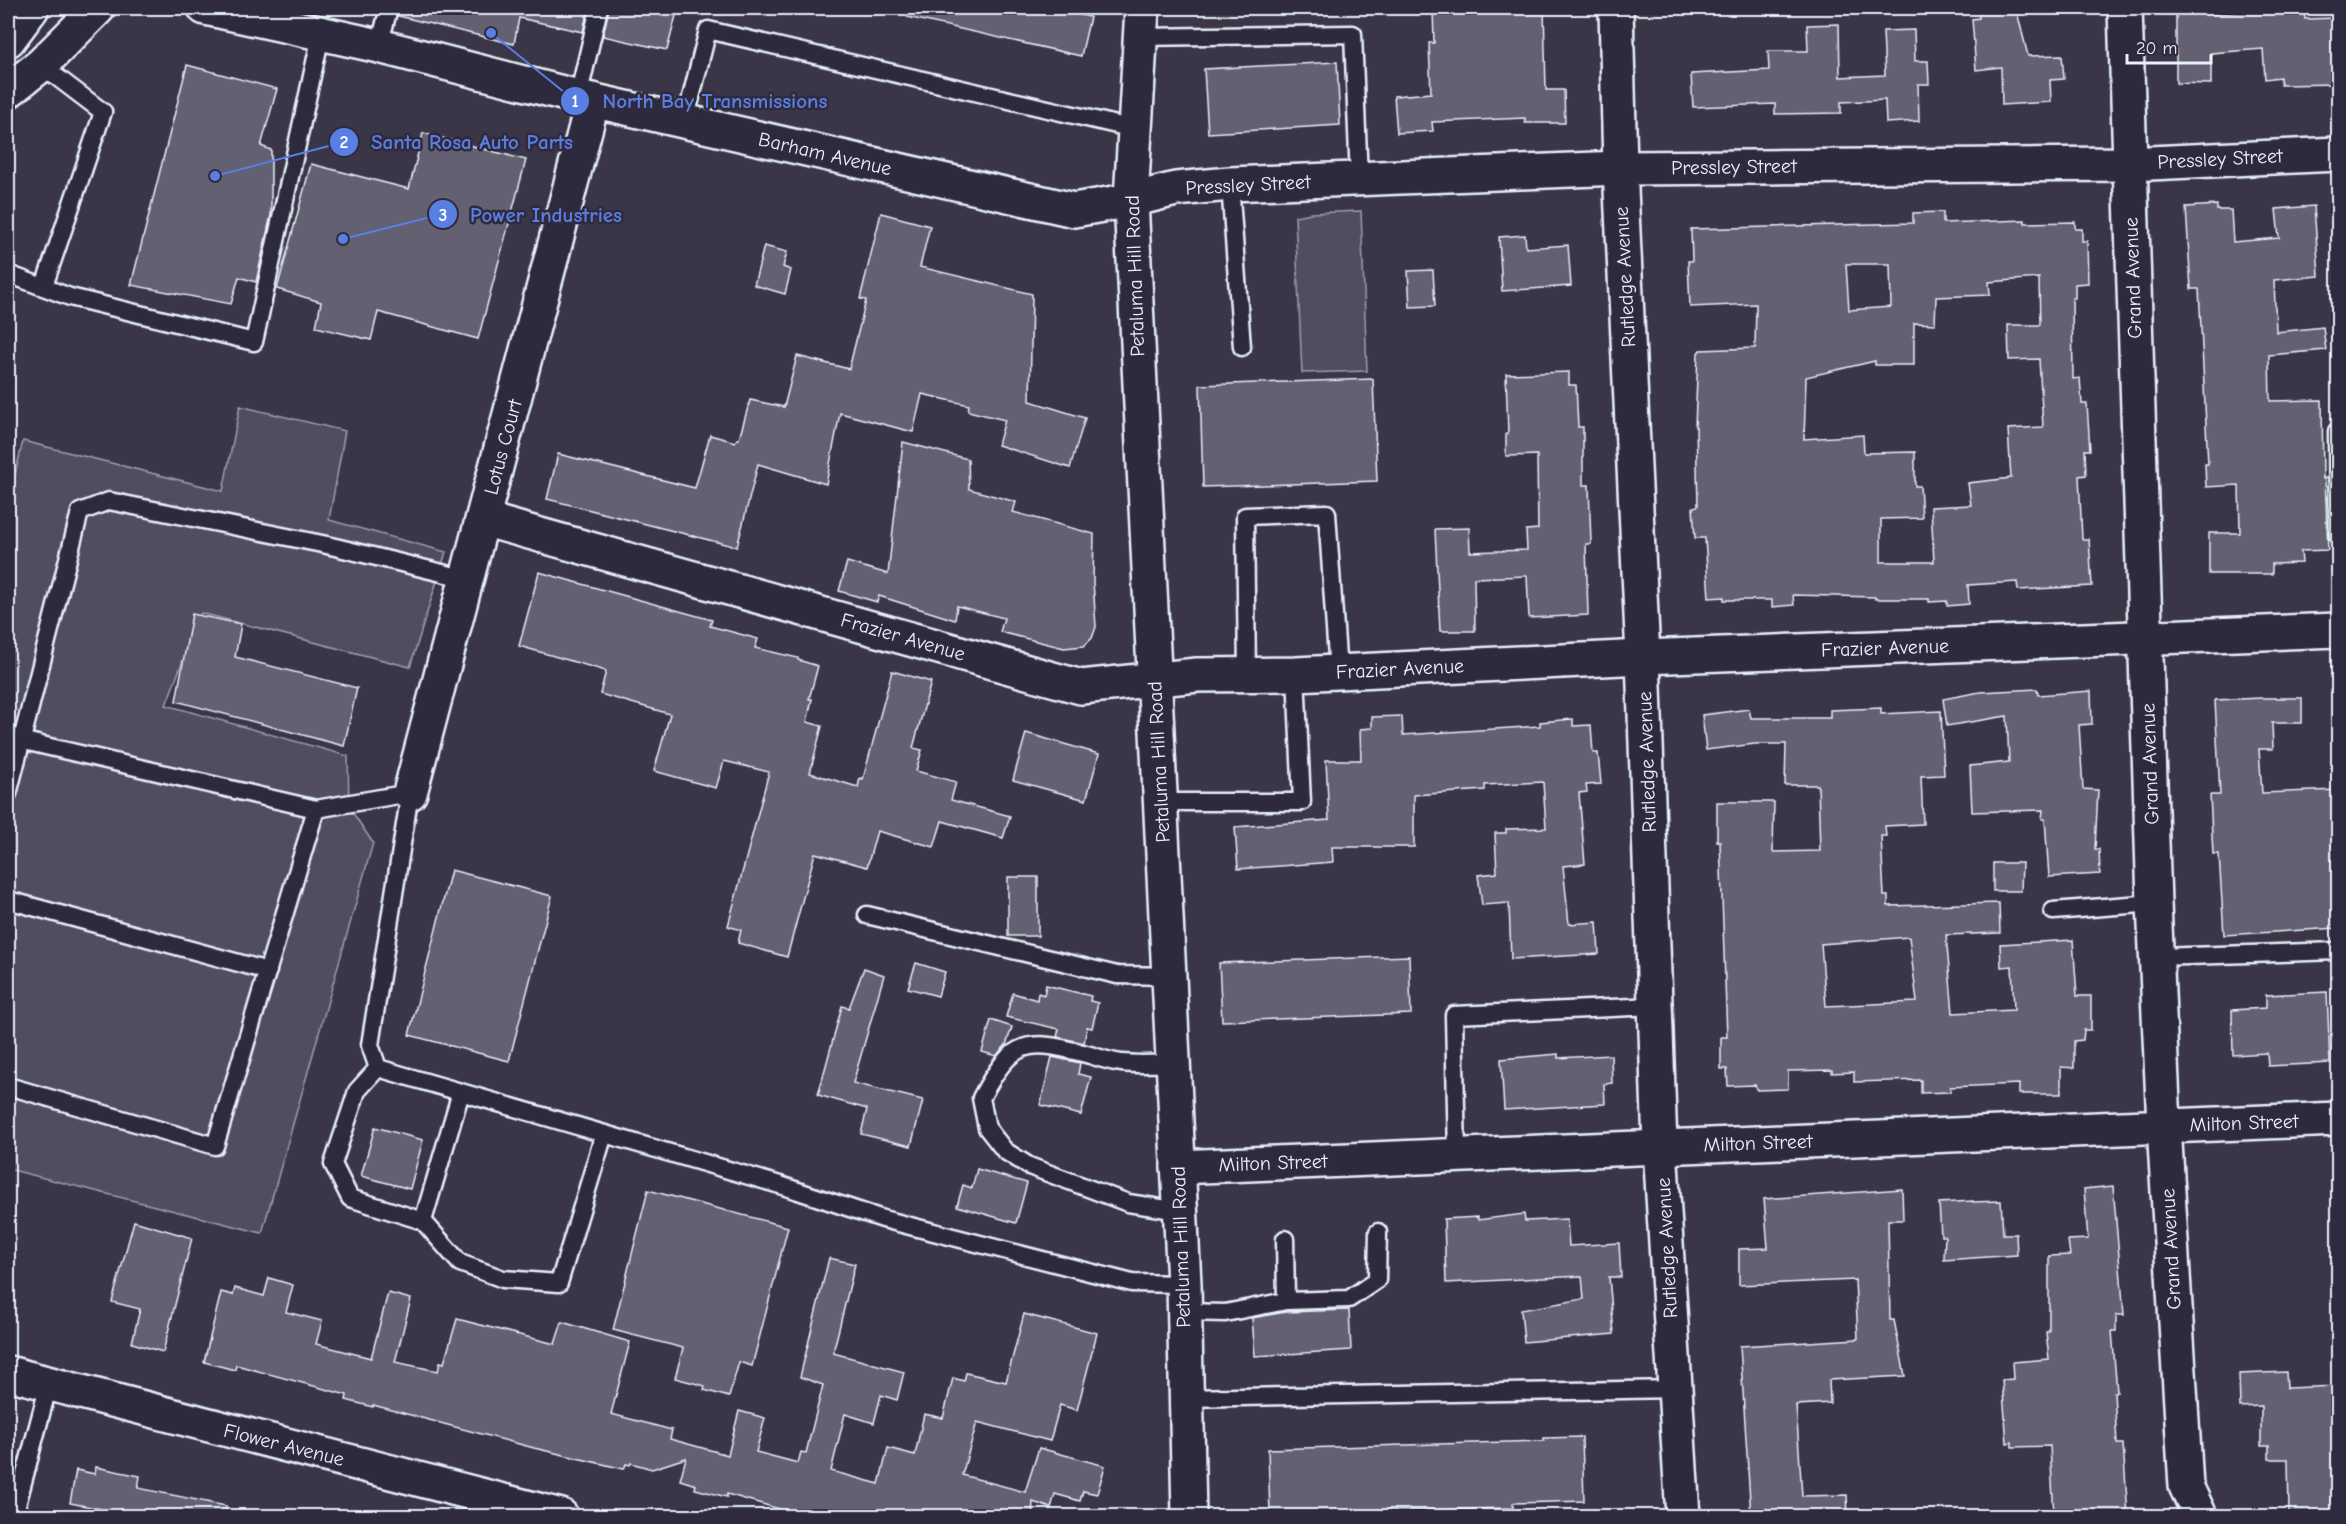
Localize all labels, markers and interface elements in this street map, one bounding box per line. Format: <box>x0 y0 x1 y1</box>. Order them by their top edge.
scale bar <box>2127 27 2211 65</box>
text: 20 m <box>2136 38 2177 59</box>
callout: North Bay Transmissions <box>560 82 839 121</box>
text: North Bay Transmissions <box>603 89 827 113</box>
text: 1 <box>571 91 579 112</box>
callout: Santa Rosa Auto Parts <box>329 122 585 161</box>
street label: Barham Avenue <box>756 128 894 180</box>
text: Santa Rosa Auto Parts <box>371 130 573 154</box>
text: 2 <box>340 132 349 153</box>
street label: Pressley Street <box>2157 144 2285 174</box>
street label: Pressley Street <box>1671 154 1798 180</box>
street label: Pressley Street <box>1185 170 1313 200</box>
callout: Power Industries <box>428 195 635 234</box>
street label: Petaluma Hill Road <box>1121 195 1149 357</box>
text: Power Industries <box>470 203 622 227</box>
text: 3 <box>439 205 447 226</box>
street label: Rutledge Avenue <box>1610 206 1640 348</box>
street label: Grand Avenue <box>2119 217 2147 339</box>
street label: Lotus Court <box>479 396 527 497</box>
street label: Frazier Avenue <box>838 608 968 666</box>
street label: Frazier Avenue <box>1821 634 1949 662</box>
street label: Frazier Avenue <box>1335 654 1465 684</box>
street label: Petaluma Hill Road <box>1143 681 1175 843</box>
street label: Rutledge Avenue <box>1633 691 1661 833</box>
street label: Grand Avenue <box>2136 703 2164 825</box>
street label: Milton Street <box>2189 1110 2300 1136</box>
street label: Milton Street <box>1703 1130 1814 1156</box>
street label: Milton Street <box>1218 1150 1329 1176</box>
street label: Petaluma Hill Road <box>1167 1166 1195 1328</box>
street label: Rutledge Avenue <box>1652 1177 1682 1319</box>
street label: Grand Avenue <box>2156 1188 2186 1310</box>
street label: Flower Avenue <box>221 1419 347 1471</box>

